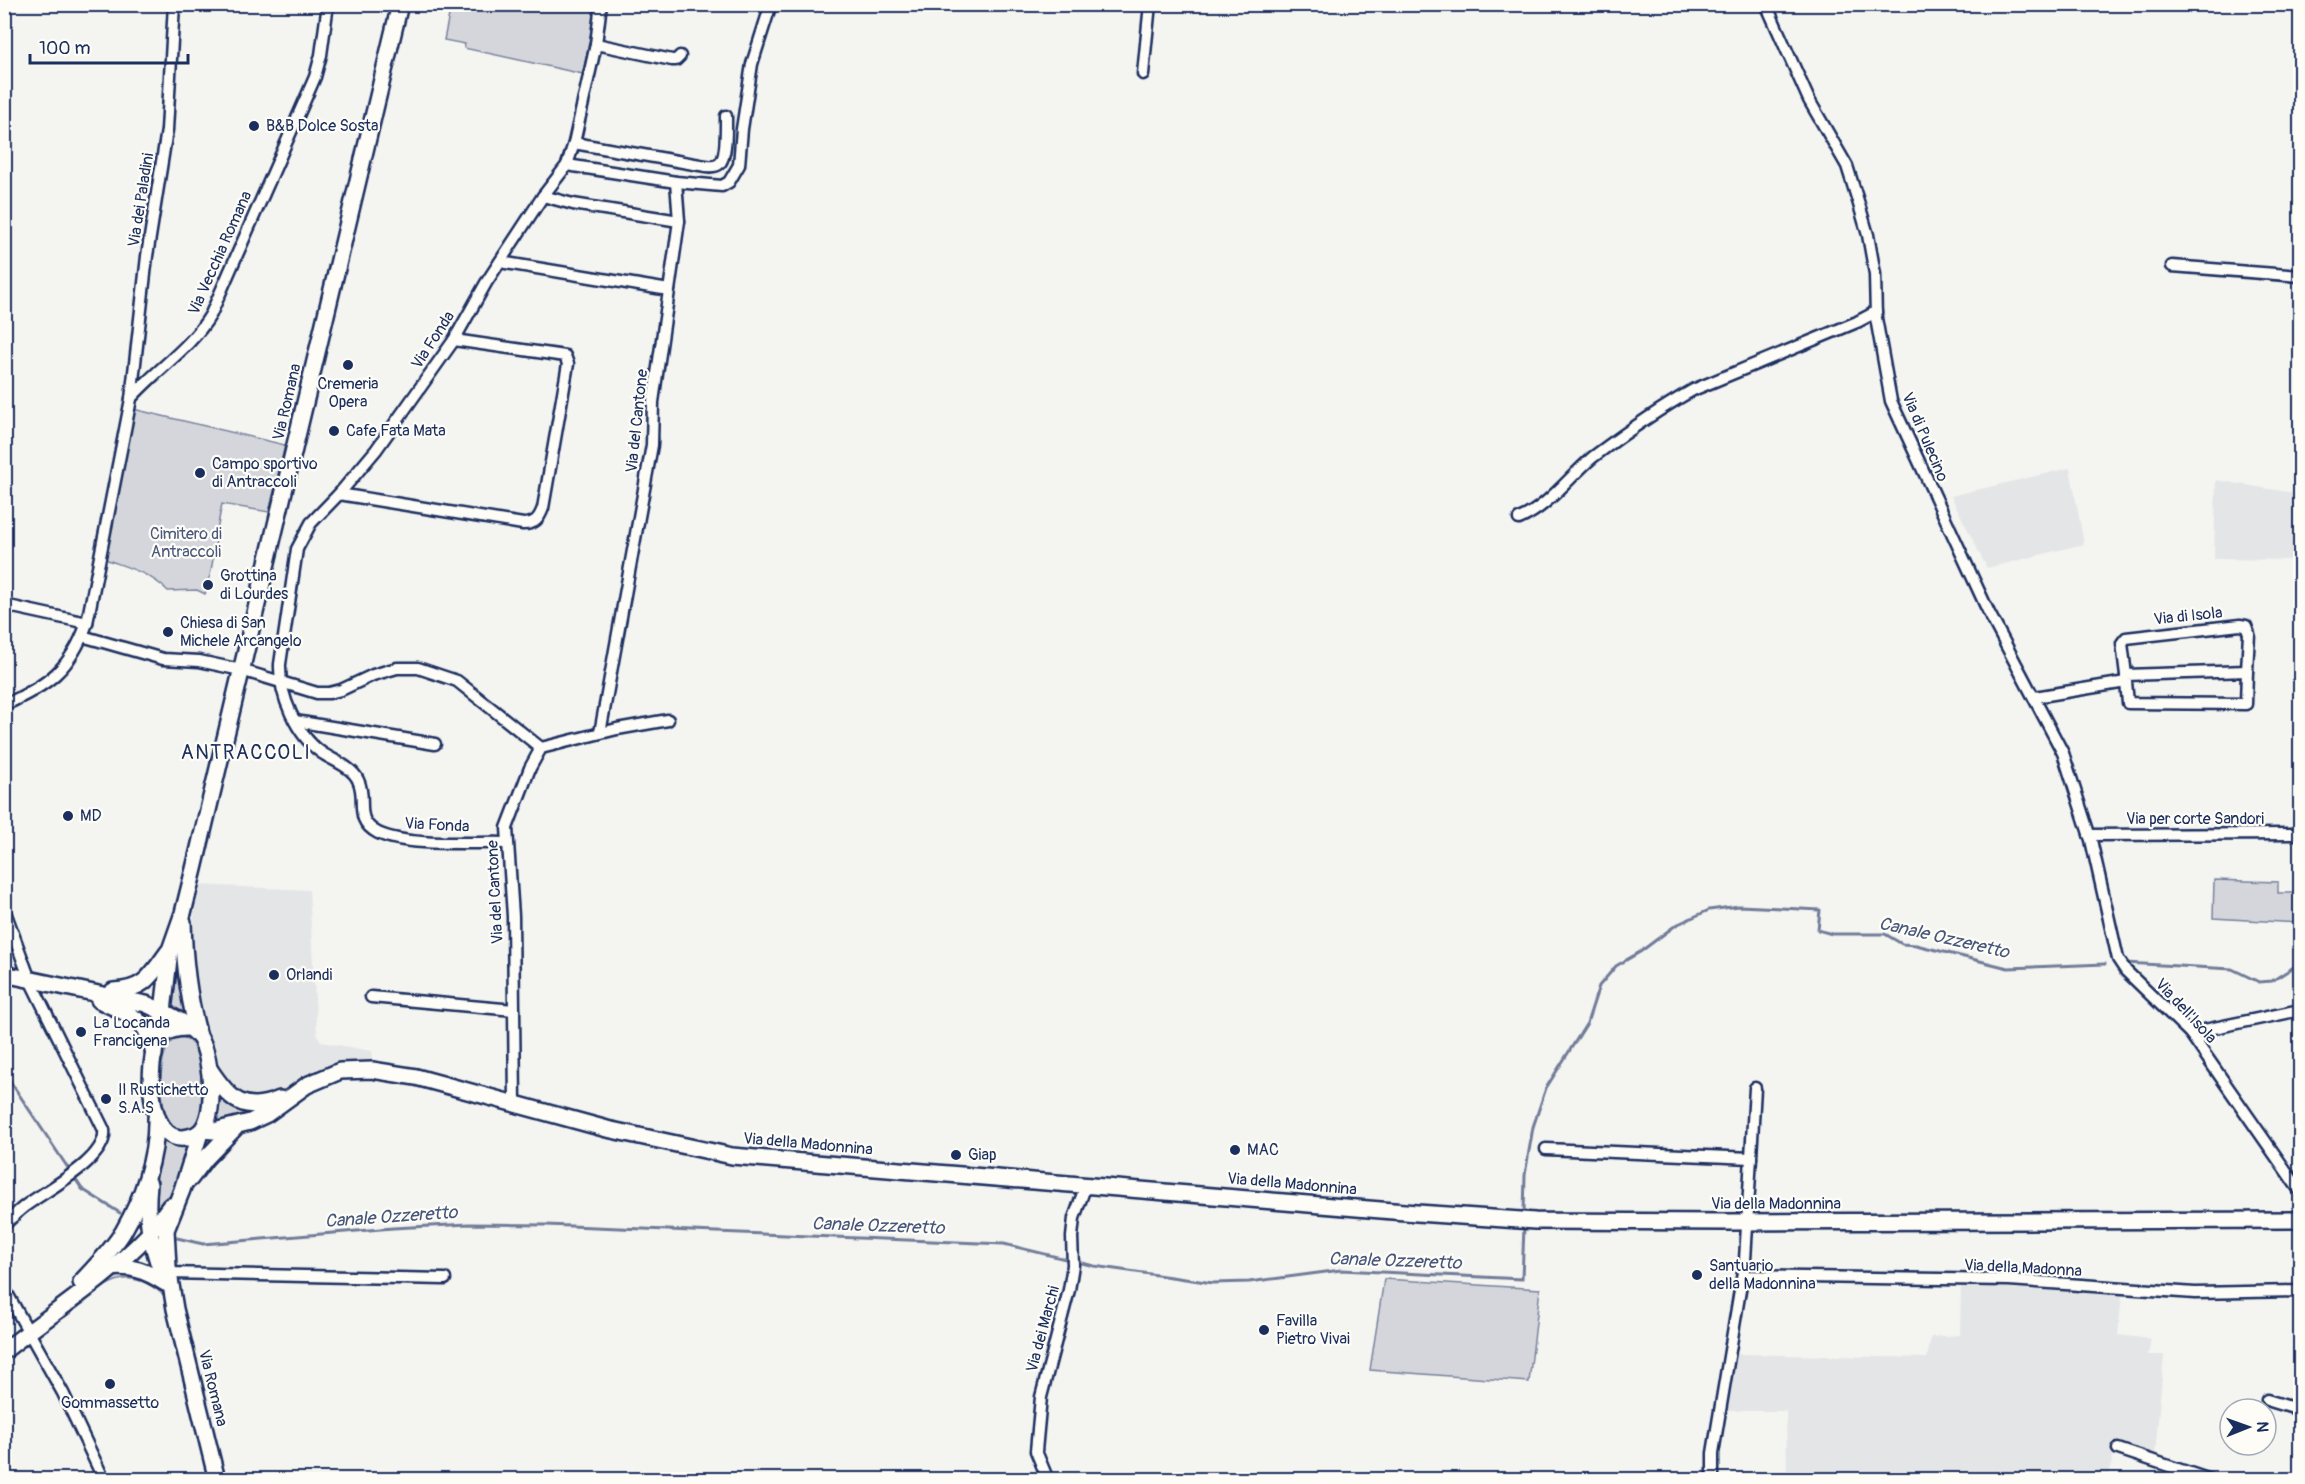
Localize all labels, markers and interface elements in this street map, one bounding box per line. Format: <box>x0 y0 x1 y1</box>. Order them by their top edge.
scale bar <box>30 27 188 65</box>
text: 100 m <box>39 37 91 60</box>
place label: B&B Dolce Sosta <box>266 116 378 136</box>
marker: B&B Dolce Sosta <box>247 119 261 133</box>
street label: Via dei Paladini <box>124 151 158 248</box>
street label: Via Vecchia Romana <box>184 188 256 318</box>
street label: Via Fonda <box>407 307 459 373</box>
marker: Cremeria Opera <box>341 358 355 372</box>
street label: Via Romana <box>268 362 306 442</box>
street label: Via del Cantone <box>622 368 652 474</box>
place label: Cremeria Opera <box>317 374 379 412</box>
street label: Via di Pulecino <box>1897 389 1953 485</box>
place label: Cafe Fata Mata <box>346 421 446 441</box>
marker: Cafe Fata Mata <box>327 424 341 438</box>
place label: Campo sportivo di Antraccoli <box>212 454 318 492</box>
marker: Campo sportivo di Antraccoli <box>193 466 207 480</box>
park label: Cimitero di Antraccoli <box>150 524 222 562</box>
place label: Grottina di Lourdes <box>220 566 288 604</box>
marker: Grottina di Lourdes <box>201 578 215 592</box>
street label: Via di Isola <box>2153 602 2223 630</box>
place label: Chiesa di San Michele Arcangelo <box>180 613 302 651</box>
marker: Chiesa di San Michele Arcangelo <box>161 625 175 639</box>
district label: ANTRACCOLI <box>181 740 311 765</box>
place label: MD <box>80 806 102 826</box>
marker: MD <box>61 809 75 823</box>
street label: Via per corte Sandori <box>2126 809 2264 829</box>
street label: Via Fonda <box>404 813 470 837</box>
street label: Via del Cantone <box>482 839 508 944</box>
water label: Canale Ozzeretto <box>1877 912 2013 964</box>
place label: Orlandi <box>286 965 333 985</box>
marker: Orlandi <box>267 968 281 982</box>
street label: Via dell'Isola <box>2151 974 2221 1048</box>
place label: La Locanda Francigena <box>93 1013 170 1051</box>
marker: La Locanda Francigena <box>74 1025 88 1039</box>
place label: Il Rustichetto S.A.S <box>118 1080 209 1118</box>
marker: Il Rustichetto S.A.S <box>99 1092 113 1106</box>
street label: Via della Madonnina <box>742 1128 874 1160</box>
place label: MAC <box>1247 1140 1279 1160</box>
marker: MAC <box>1228 1143 1242 1157</box>
place label: Giap <box>968 1145 996 1165</box>
marker: Giap <box>949 1148 963 1162</box>
street label: Via della Madonnina <box>1226 1168 1358 1200</box>
street label: Via della Madonnina <box>1711 1194 1841 1214</box>
water label: Canale Ozzeretto <box>324 1201 459 1233</box>
water label: Canale Ozzeretto <box>811 1212 946 1240</box>
water label: Canale Ozzeretto <box>1328 1247 1463 1275</box>
street label: Via della Madonna <box>1963 1255 2083 1281</box>
place label: Santuario della Madonnina <box>1709 1256 1816 1294</box>
marker: Santuario della Madonnina <box>1690 1268 1704 1282</box>
street label: Via dei Marchi <box>1022 1283 1064 1375</box>
place label: Favilla Pietro Vivai <box>1276 1311 1350 1349</box>
marker: Favilla Pietro Vivai <box>1257 1323 1271 1337</box>
street label: Via Romana <box>194 1348 232 1428</box>
marker: Gommassetto <box>103 1377 117 1391</box>
place label: Gommassetto <box>61 1393 160 1413</box>
north arrow <box>2218 1397 2278 1457</box>
text: N <box>2252 1421 2272 1433</box>

